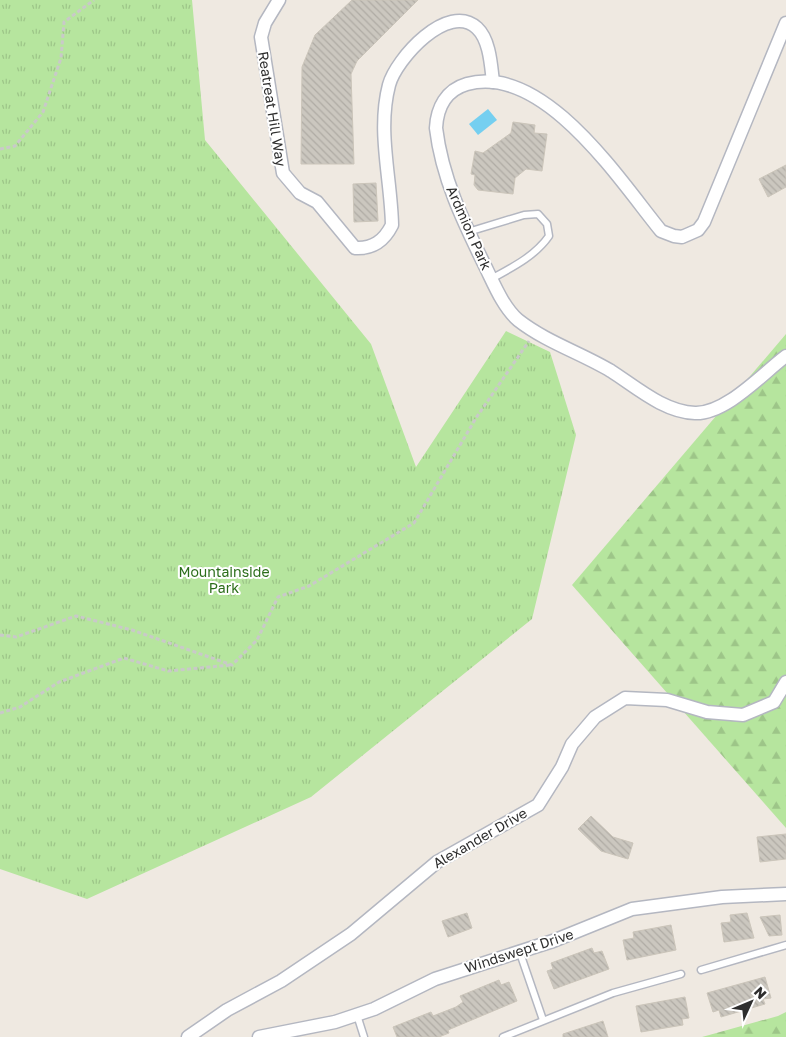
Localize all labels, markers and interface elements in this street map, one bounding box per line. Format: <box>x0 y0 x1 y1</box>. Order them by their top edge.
street label: Reatreat Hill Way <box>255 50 290 168</box>
street label: Ardmion Park <box>443 183 496 273</box>
park label: Mountainside Park <box>178 563 270 596</box>
street label: Alexander Drive <box>430 804 530 871</box>
street label: Windswept Drive <box>462 925 575 976</box>
north arrow <box>726 977 776 1027</box>
text: N <box>751 983 771 1002</box>

